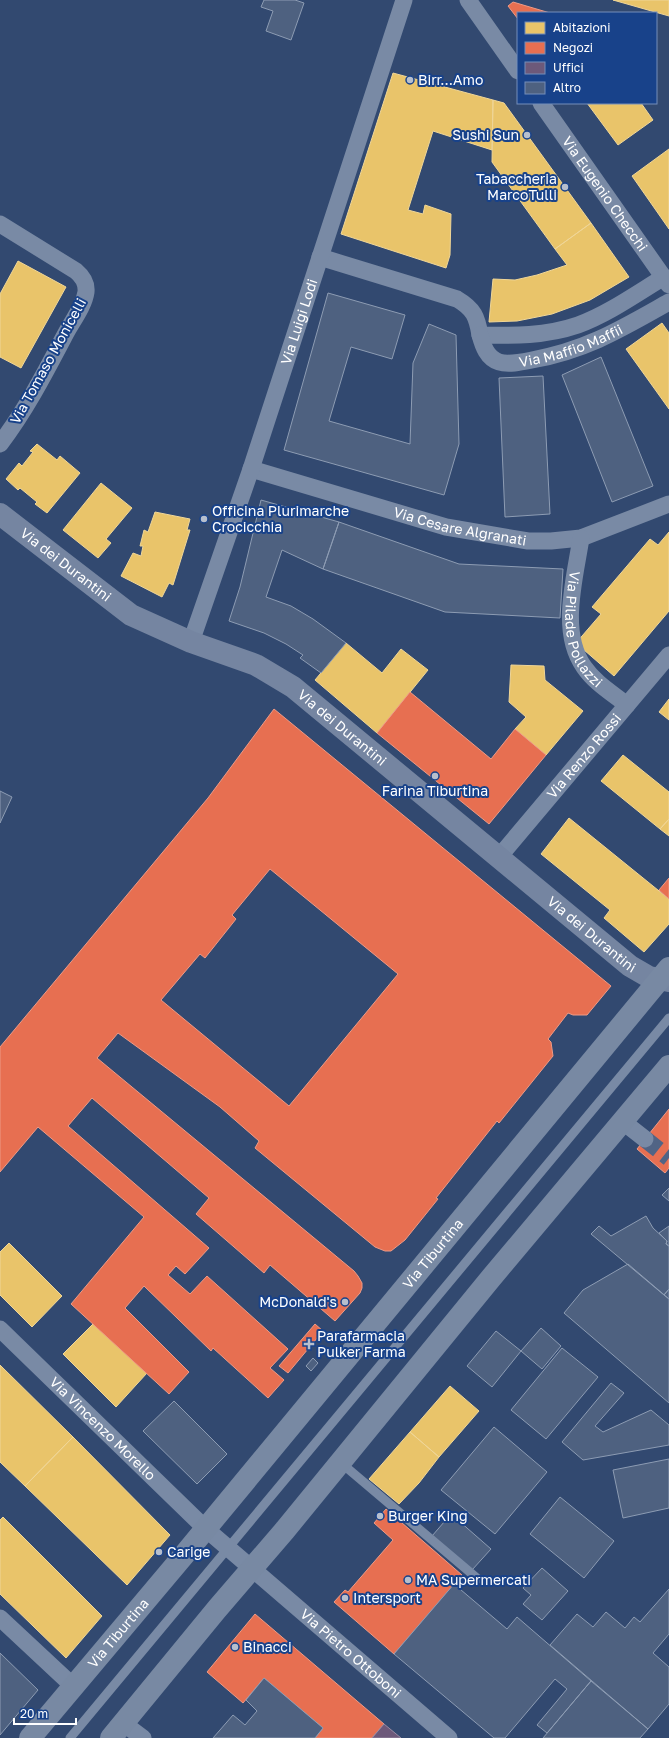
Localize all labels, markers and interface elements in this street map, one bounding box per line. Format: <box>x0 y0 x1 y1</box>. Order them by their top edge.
legend <box>517 12 657 104</box>
text: Abitazioni <box>553 20 610 35</box>
text: Negozi <box>553 40 593 55</box>
text: Uffici <box>553 60 584 75</box>
place label: Birr...Amo <box>418 71 483 88</box>
marker: Birr...Amo <box>405 75 415 85</box>
text: Altro <box>553 80 581 95</box>
place label: Sushi Sun <box>452 126 519 143</box>
marker: Sushi Sun <box>522 130 532 140</box>
street label: Via Eugenio Checchi <box>559 133 652 254</box>
place label: Tabaccheria MarcoTulli <box>476 170 557 203</box>
marker: Tabaccheria MarcoTulli <box>560 182 570 192</box>
street label: Via Luigi Lodi <box>277 277 320 367</box>
street label: Via Tomaso Monicelli <box>6 295 89 427</box>
street label: Via Maffio Maffii <box>518 320 625 370</box>
place label: Officina Plurimarche Crocicchia <box>212 502 349 535</box>
street label: Via Cesare Algranati <box>392 503 528 549</box>
marker: Officina Plurimarche Crocicchia <box>199 514 209 524</box>
street label: Via dei Durantini <box>17 524 115 605</box>
street label: Via Pilade Pollazzi <box>562 570 606 690</box>
street label: Via dei Durantini <box>295 686 390 769</box>
street label: Via Renzo Rossi <box>543 710 624 802</box>
marker: Farina Tiburtina <box>430 771 440 781</box>
place label: Farina Tiburtina <box>382 782 488 799</box>
street label: Via dei Durantini <box>544 892 639 976</box>
street label: Via Tiburtina <box>399 1215 466 1292</box>
place label: McDonald's <box>259 1293 337 1310</box>
marker: McDonald's <box>340 1297 350 1307</box>
place label: Parafarmacia Pulker Farma <box>317 1327 406 1360</box>
marker: Parafarmacia Pulker Farma <box>304 1339 314 1349</box>
street label: Via Vincenzo Morello <box>46 1373 159 1483</box>
place label: Burger King <box>388 1507 468 1524</box>
marker: Burger King <box>375 1511 385 1521</box>
place label: Carige <box>167 1543 210 1560</box>
marker: Carige <box>154 1547 164 1557</box>
place label: MA Supermercati <box>416 1571 531 1588</box>
marker: MA Supermercati <box>403 1575 413 1585</box>
place label: Intersport <box>353 1589 421 1606</box>
marker: Intersport <box>340 1593 350 1603</box>
street label: Via Tiburtina <box>84 1595 152 1671</box>
street label: Via Pietro Ottoboni <box>297 1605 405 1701</box>
place label: Binacci <box>243 1638 292 1655</box>
marker: Binacci <box>230 1642 240 1652</box>
scale bar <box>14 1700 76 1726</box>
text: 20 m <box>20 1706 48 1721</box>

